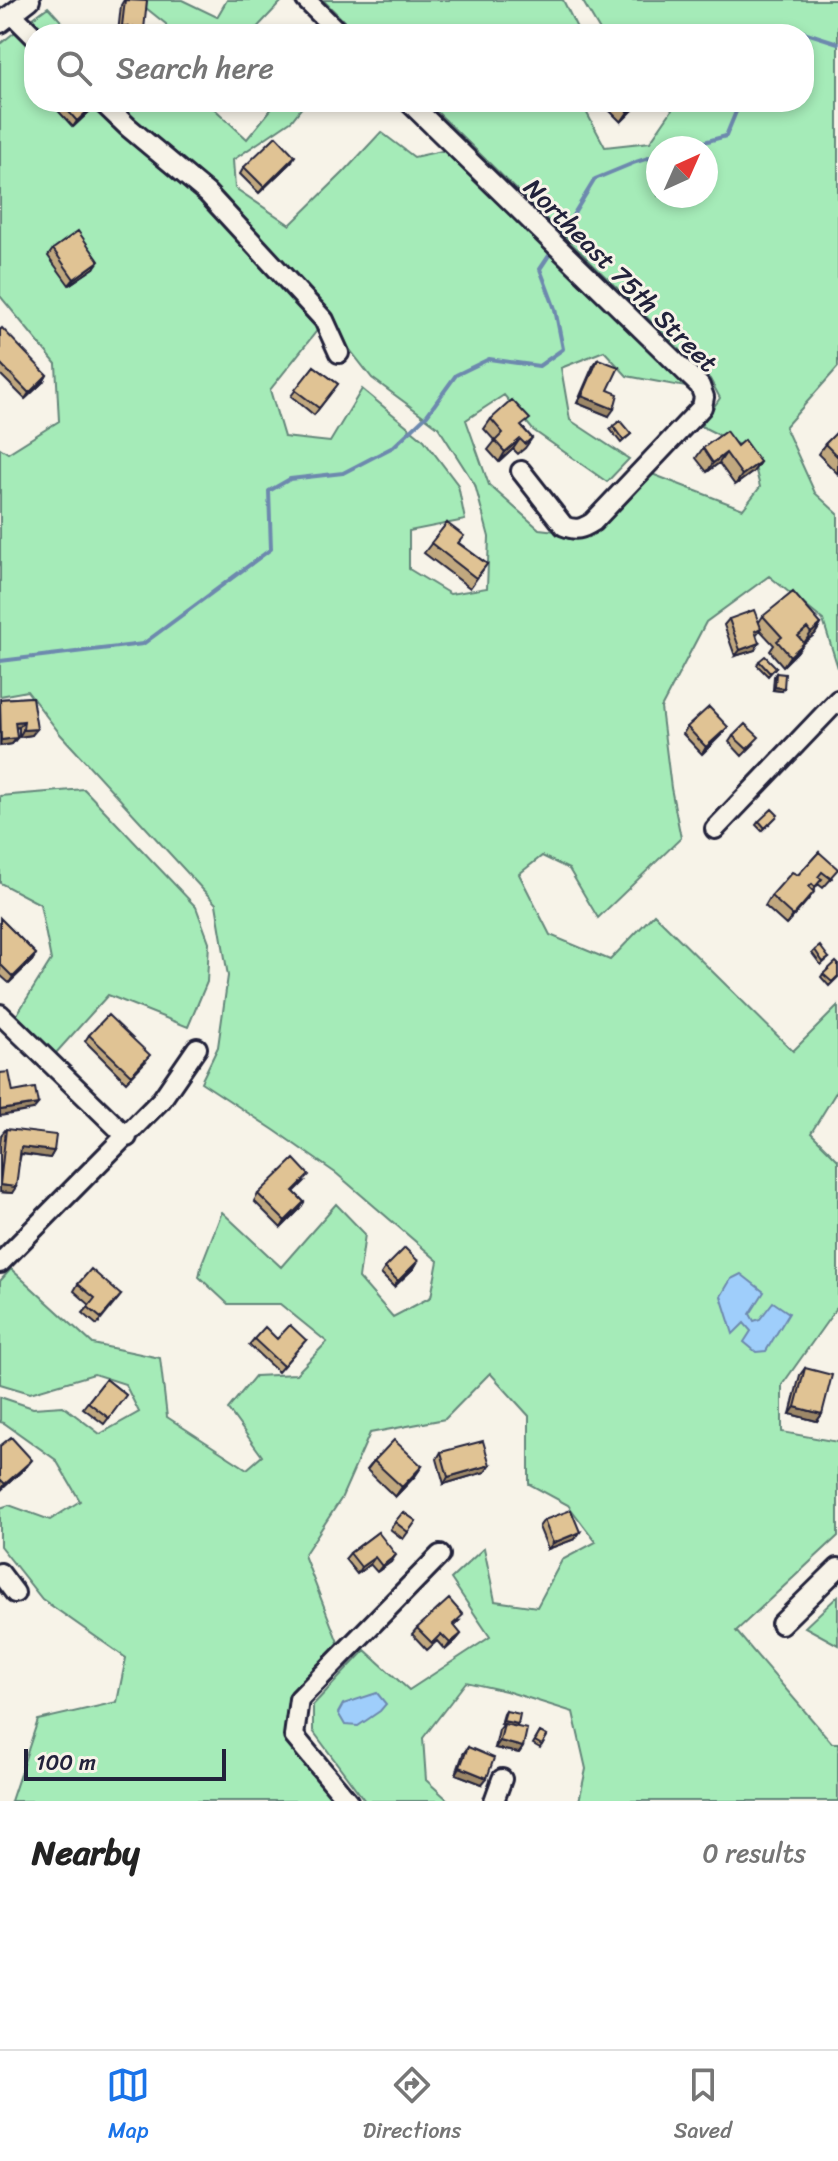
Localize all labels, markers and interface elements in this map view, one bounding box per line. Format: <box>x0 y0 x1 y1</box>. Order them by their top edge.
search box <box>24 24 814 112</box>
text: Search here <box>116 41 274 95</box>
icon: search <box>52 46 96 90</box>
north arrow <box>646 136 718 208</box>
street label: Northeast 75th Street <box>512 166 730 384</box>
text: 100 m <box>36 1743 96 1782</box>
scale bar <box>24 1745 226 1781</box>
text: Nearby <box>32 1823 140 1883</box>
text: 0 results <box>702 1830 806 1876</box>
tab: Map <box>106 2063 150 2150</box>
tab: Directions <box>363 2063 461 2150</box>
tab: Saved <box>674 2063 732 2150</box>

